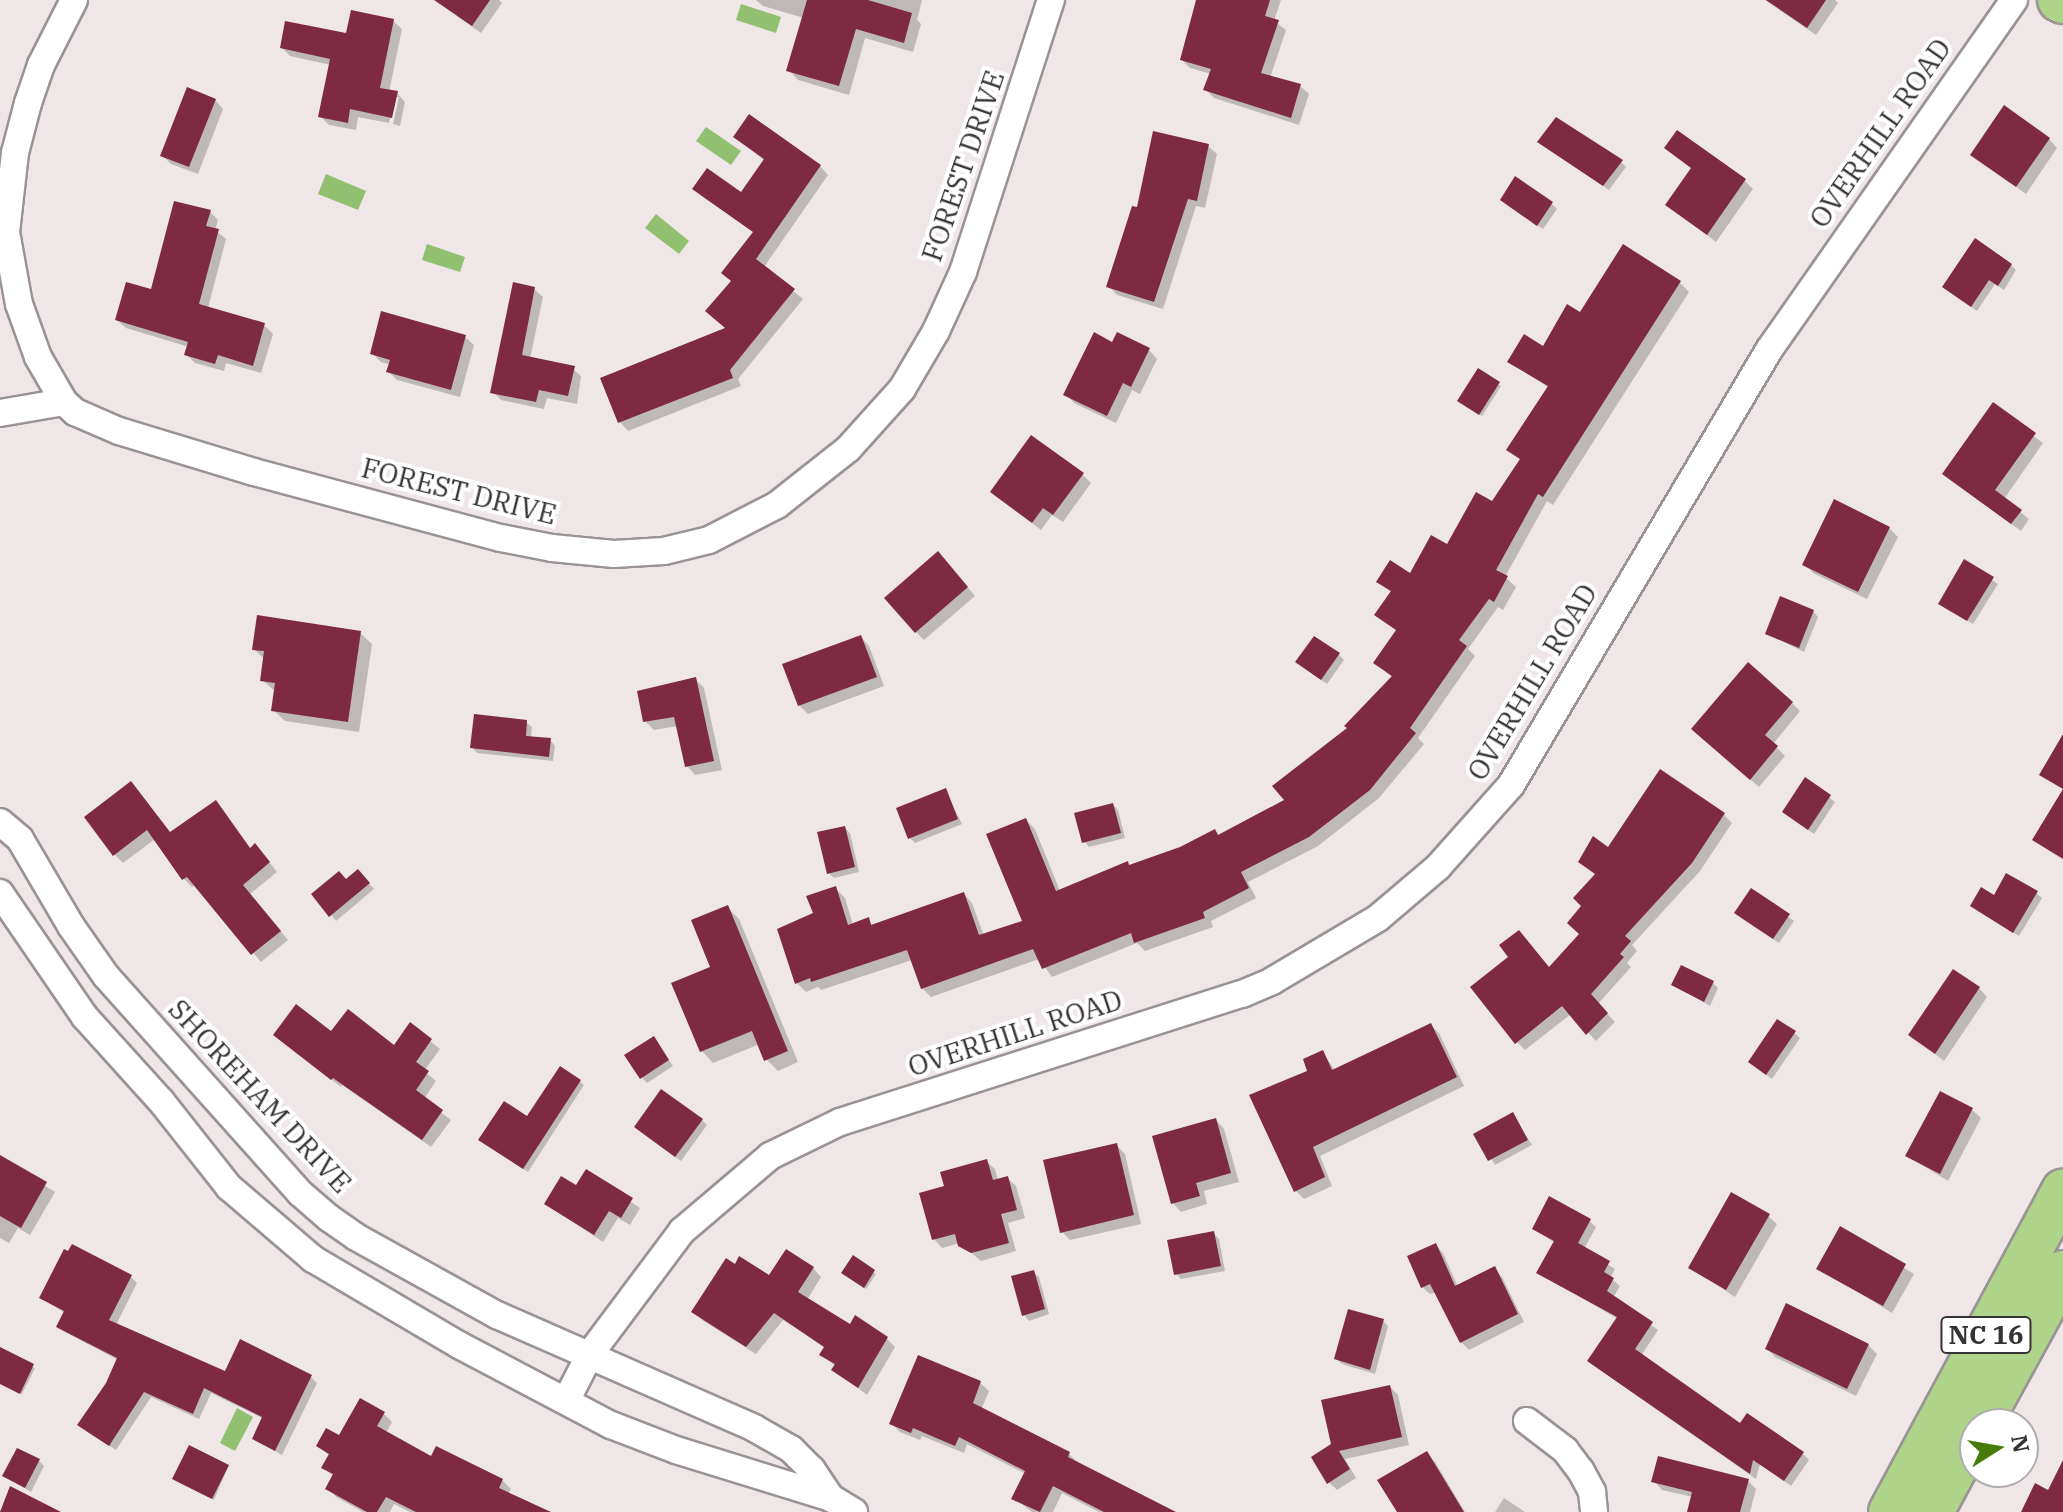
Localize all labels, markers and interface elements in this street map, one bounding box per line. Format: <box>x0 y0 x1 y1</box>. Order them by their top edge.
street label: OVERHILL ROAD <box>1802 32 1958 234</box>
street label: FOREST DRIVE <box>915 66 1011 266</box>
street label: FOREST DRIVE <box>358 451 560 531</box>
street label: OVERHILL ROAD <box>1460 578 1604 786</box>
street label: OVERHILL ROAD <box>904 983 1126 1083</box>
street label: SHOREHAM DRIVE <box>162 992 358 1200</box>
road number: NC 16 <box>1940 1313 2032 1357</box>
north arrow <box>1959 1408 2039 1488</box>
text: N <box>2005 1432 2037 1455</box>

